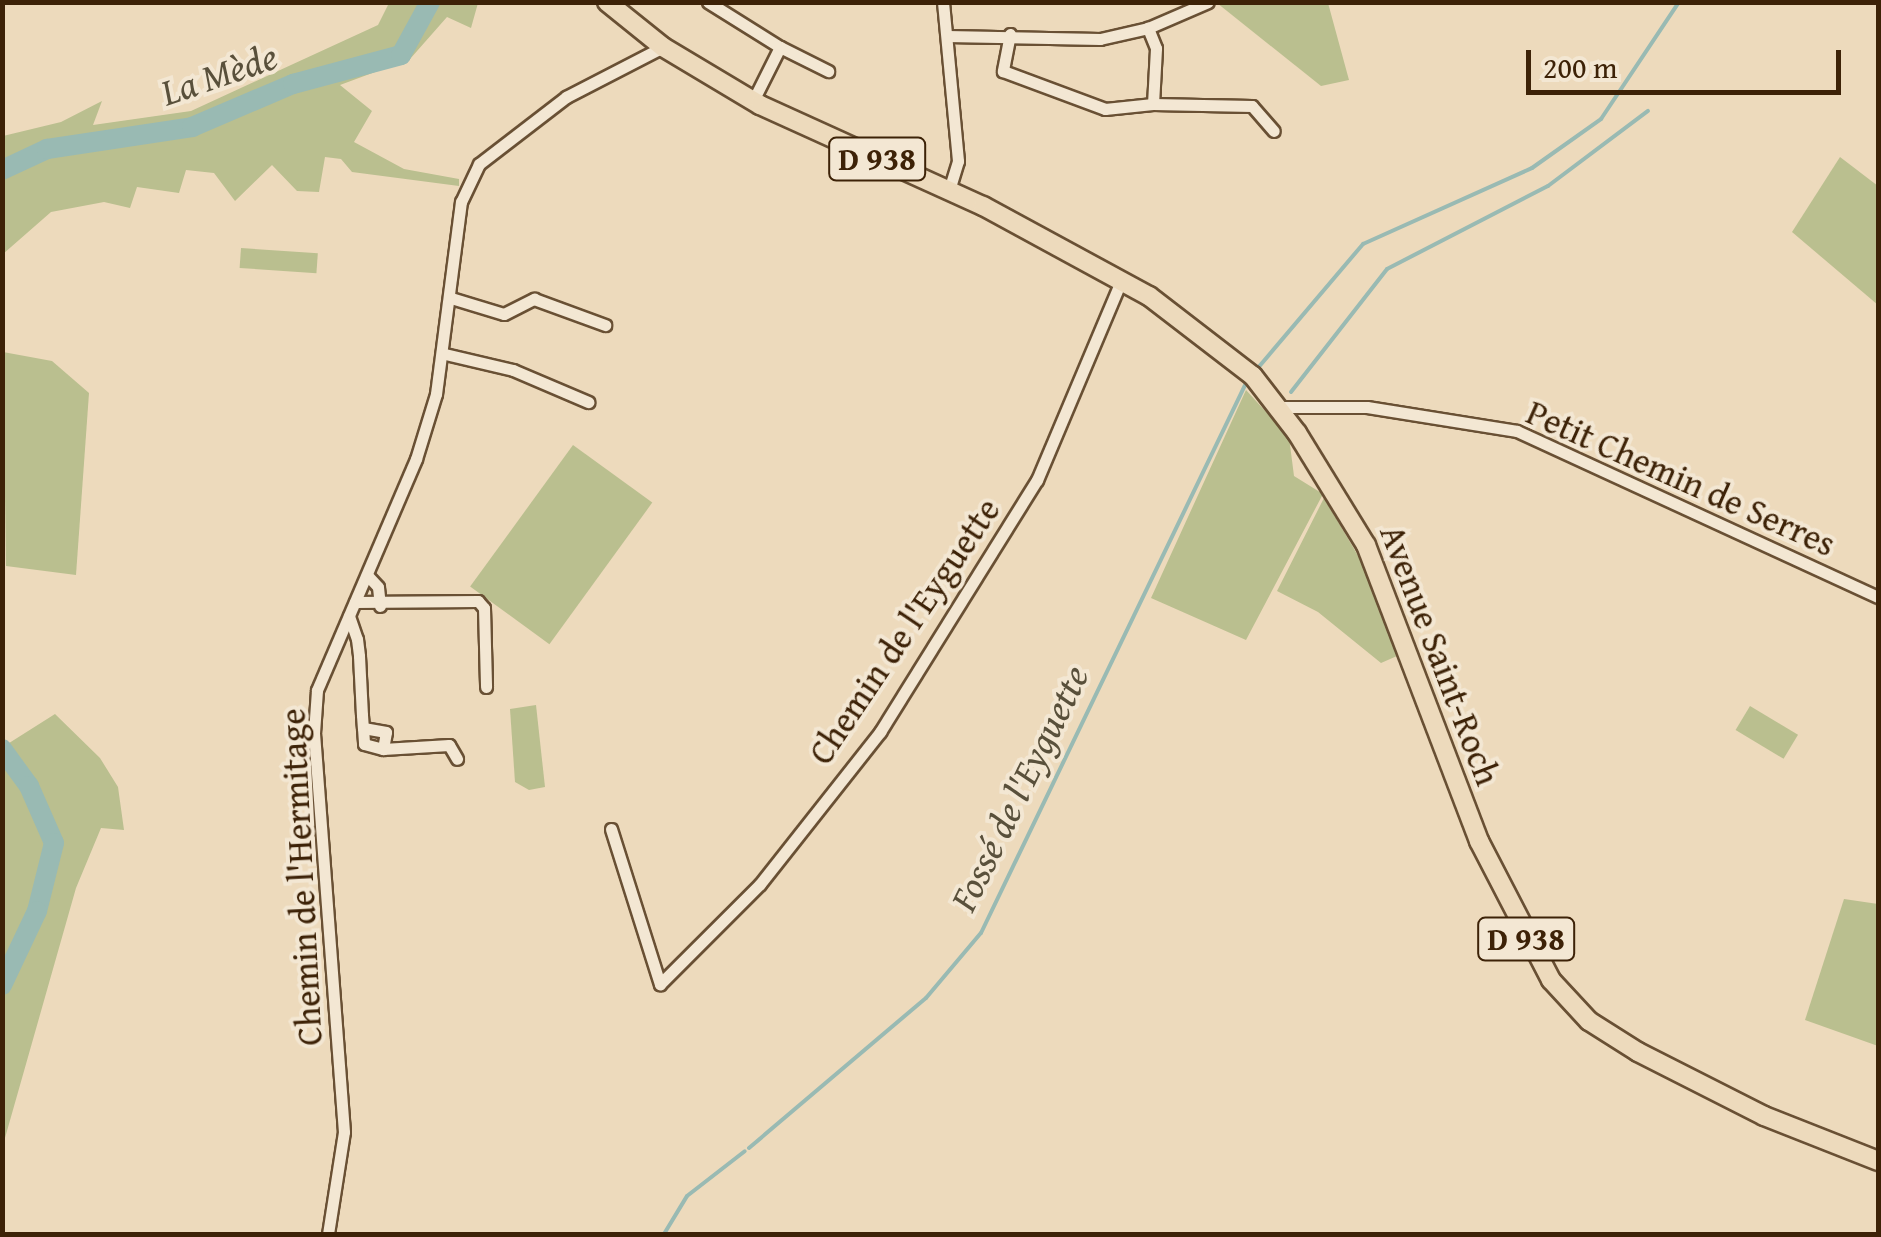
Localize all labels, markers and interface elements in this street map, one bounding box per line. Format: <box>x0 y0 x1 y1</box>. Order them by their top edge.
scale bar <box>1531 30 1846 92</box>
water label: La Mède <box>155 33 283 115</box>
text: 200 m <box>1543 45 1617 89</box>
road number: D 938 <box>827 132 927 186</box>
street label: Petit Chemin de Serres <box>1520 391 1842 565</box>
street label: Chemin de l'Eyguette <box>799 490 1009 772</box>
street label: Avenue Saint-Roch <box>1371 519 1509 791</box>
water label: Fossé de l'Eyguette <box>940 658 1098 918</box>
street label: Chemin de l'Hermitage <box>271 707 331 1047</box>
road number: D 938 <box>1476 912 1576 966</box>

